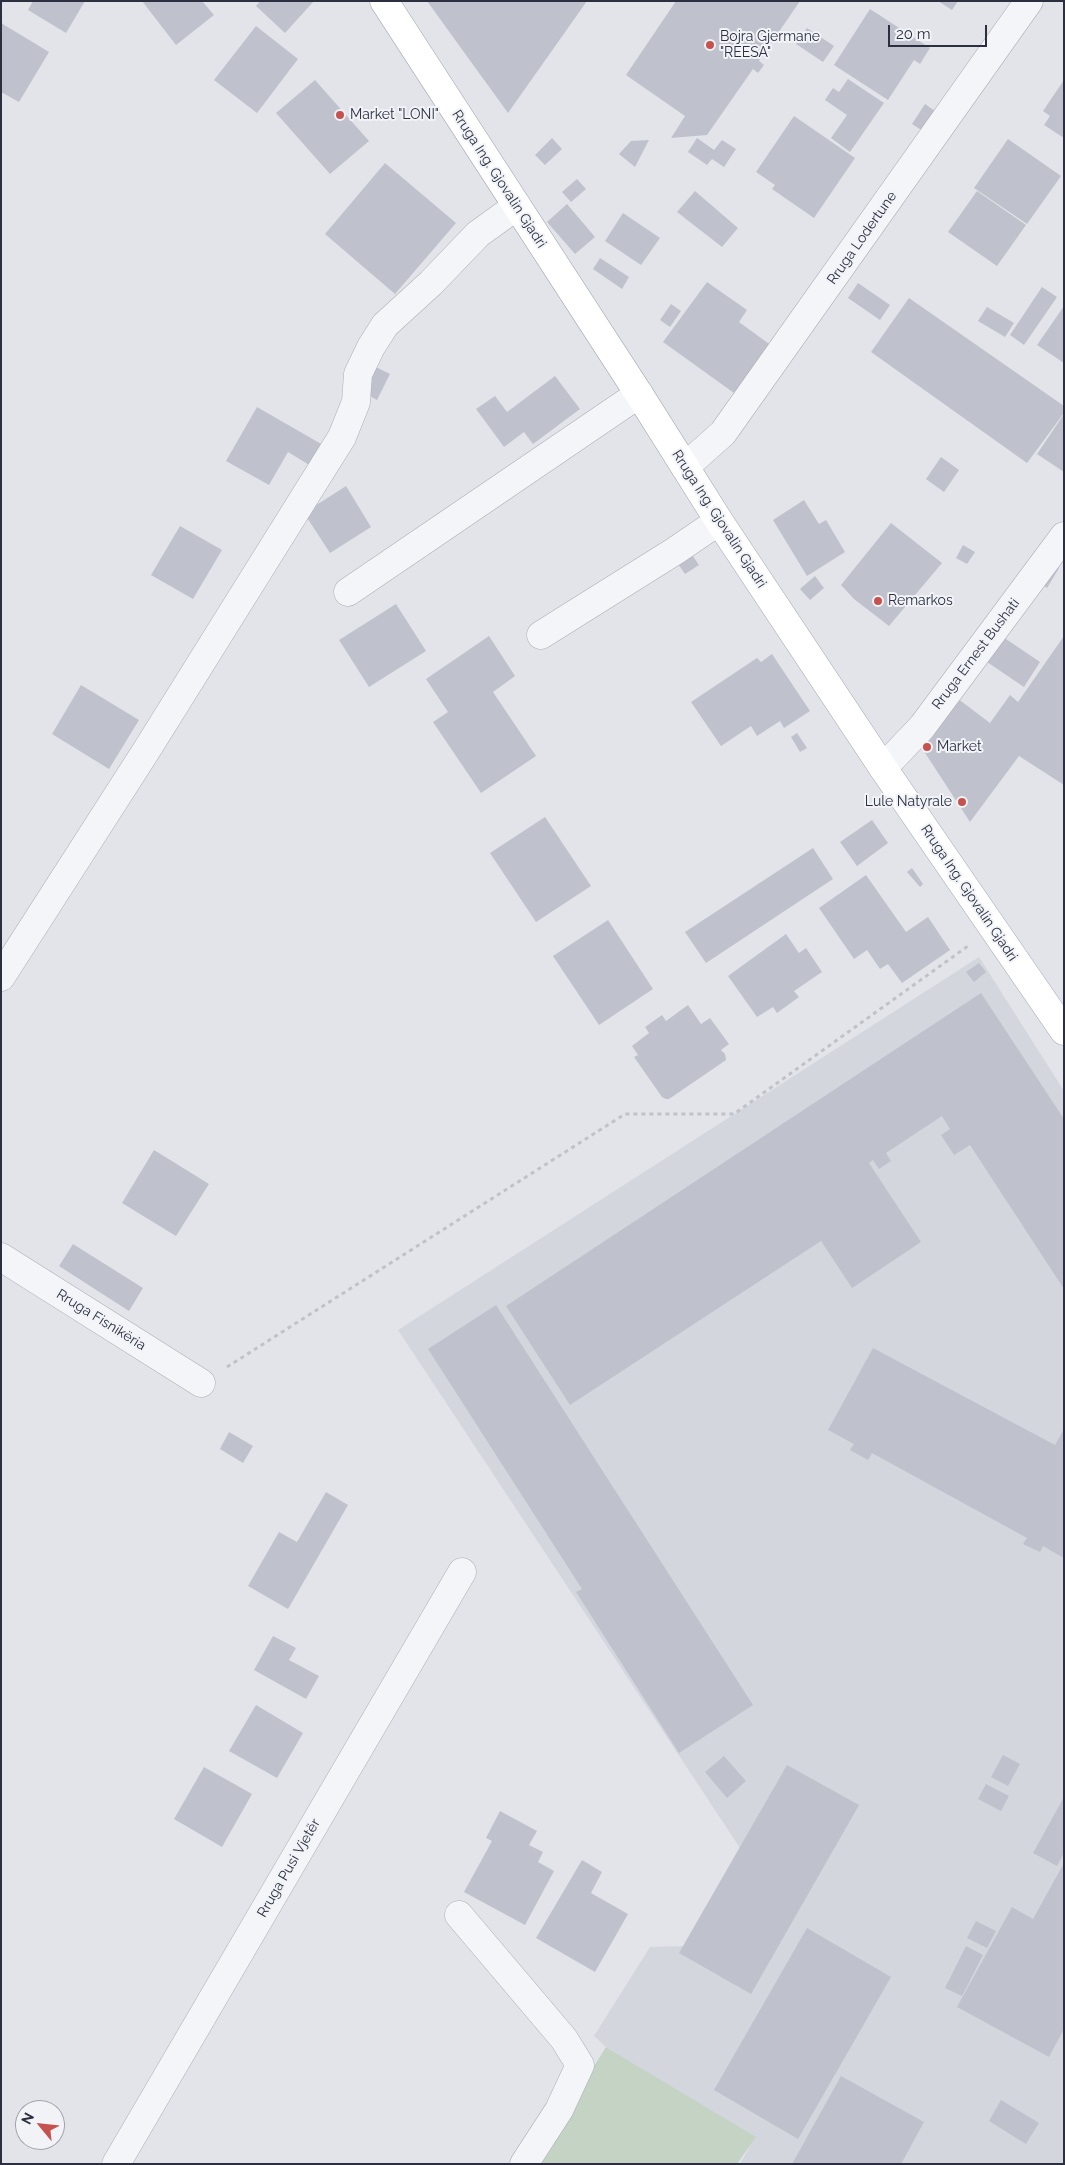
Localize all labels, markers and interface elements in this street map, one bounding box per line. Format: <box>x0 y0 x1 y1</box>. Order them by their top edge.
scale bar <box>890 15 989 47</box>
text: 20 m <box>896 25 931 43</box>
place label: Bojra Gjermane "REESA" <box>720 29 820 62</box>
marker: Bojra Gjermane "REESA" <box>704 39 716 51</box>
place label: Market "LONI" <box>350 107 439 123</box>
street label: Rruga Ing. Gjovalin Gjadri <box>448 107 550 251</box>
marker: Market "LONI" <box>334 109 346 121</box>
street label: Rruga Lodertune <box>824 188 900 288</box>
street label: Rruga Ing. Gjovalin Gjadri <box>668 447 770 591</box>
place label: Remarkos <box>888 593 953 609</box>
marker: Remarkos <box>872 595 884 607</box>
street label: Rruga Ernest Bushati <box>929 595 1023 713</box>
place label: Market <box>937 739 982 755</box>
marker: Market <box>921 741 933 753</box>
place label: Lule Natyrale <box>865 794 952 810</box>
marker: Lule Natyrale <box>956 796 968 808</box>
street label: Rruga Ing. Gjovalin Gjadri <box>917 822 1021 964</box>
street label: Rruga Fisnikëria <box>53 1286 149 1354</box>
street label: Rruga Pusi Vjetër <box>254 1816 324 1920</box>
north arrow <box>15 2100 65 2150</box>
text: N <box>18 2110 37 2127</box>

